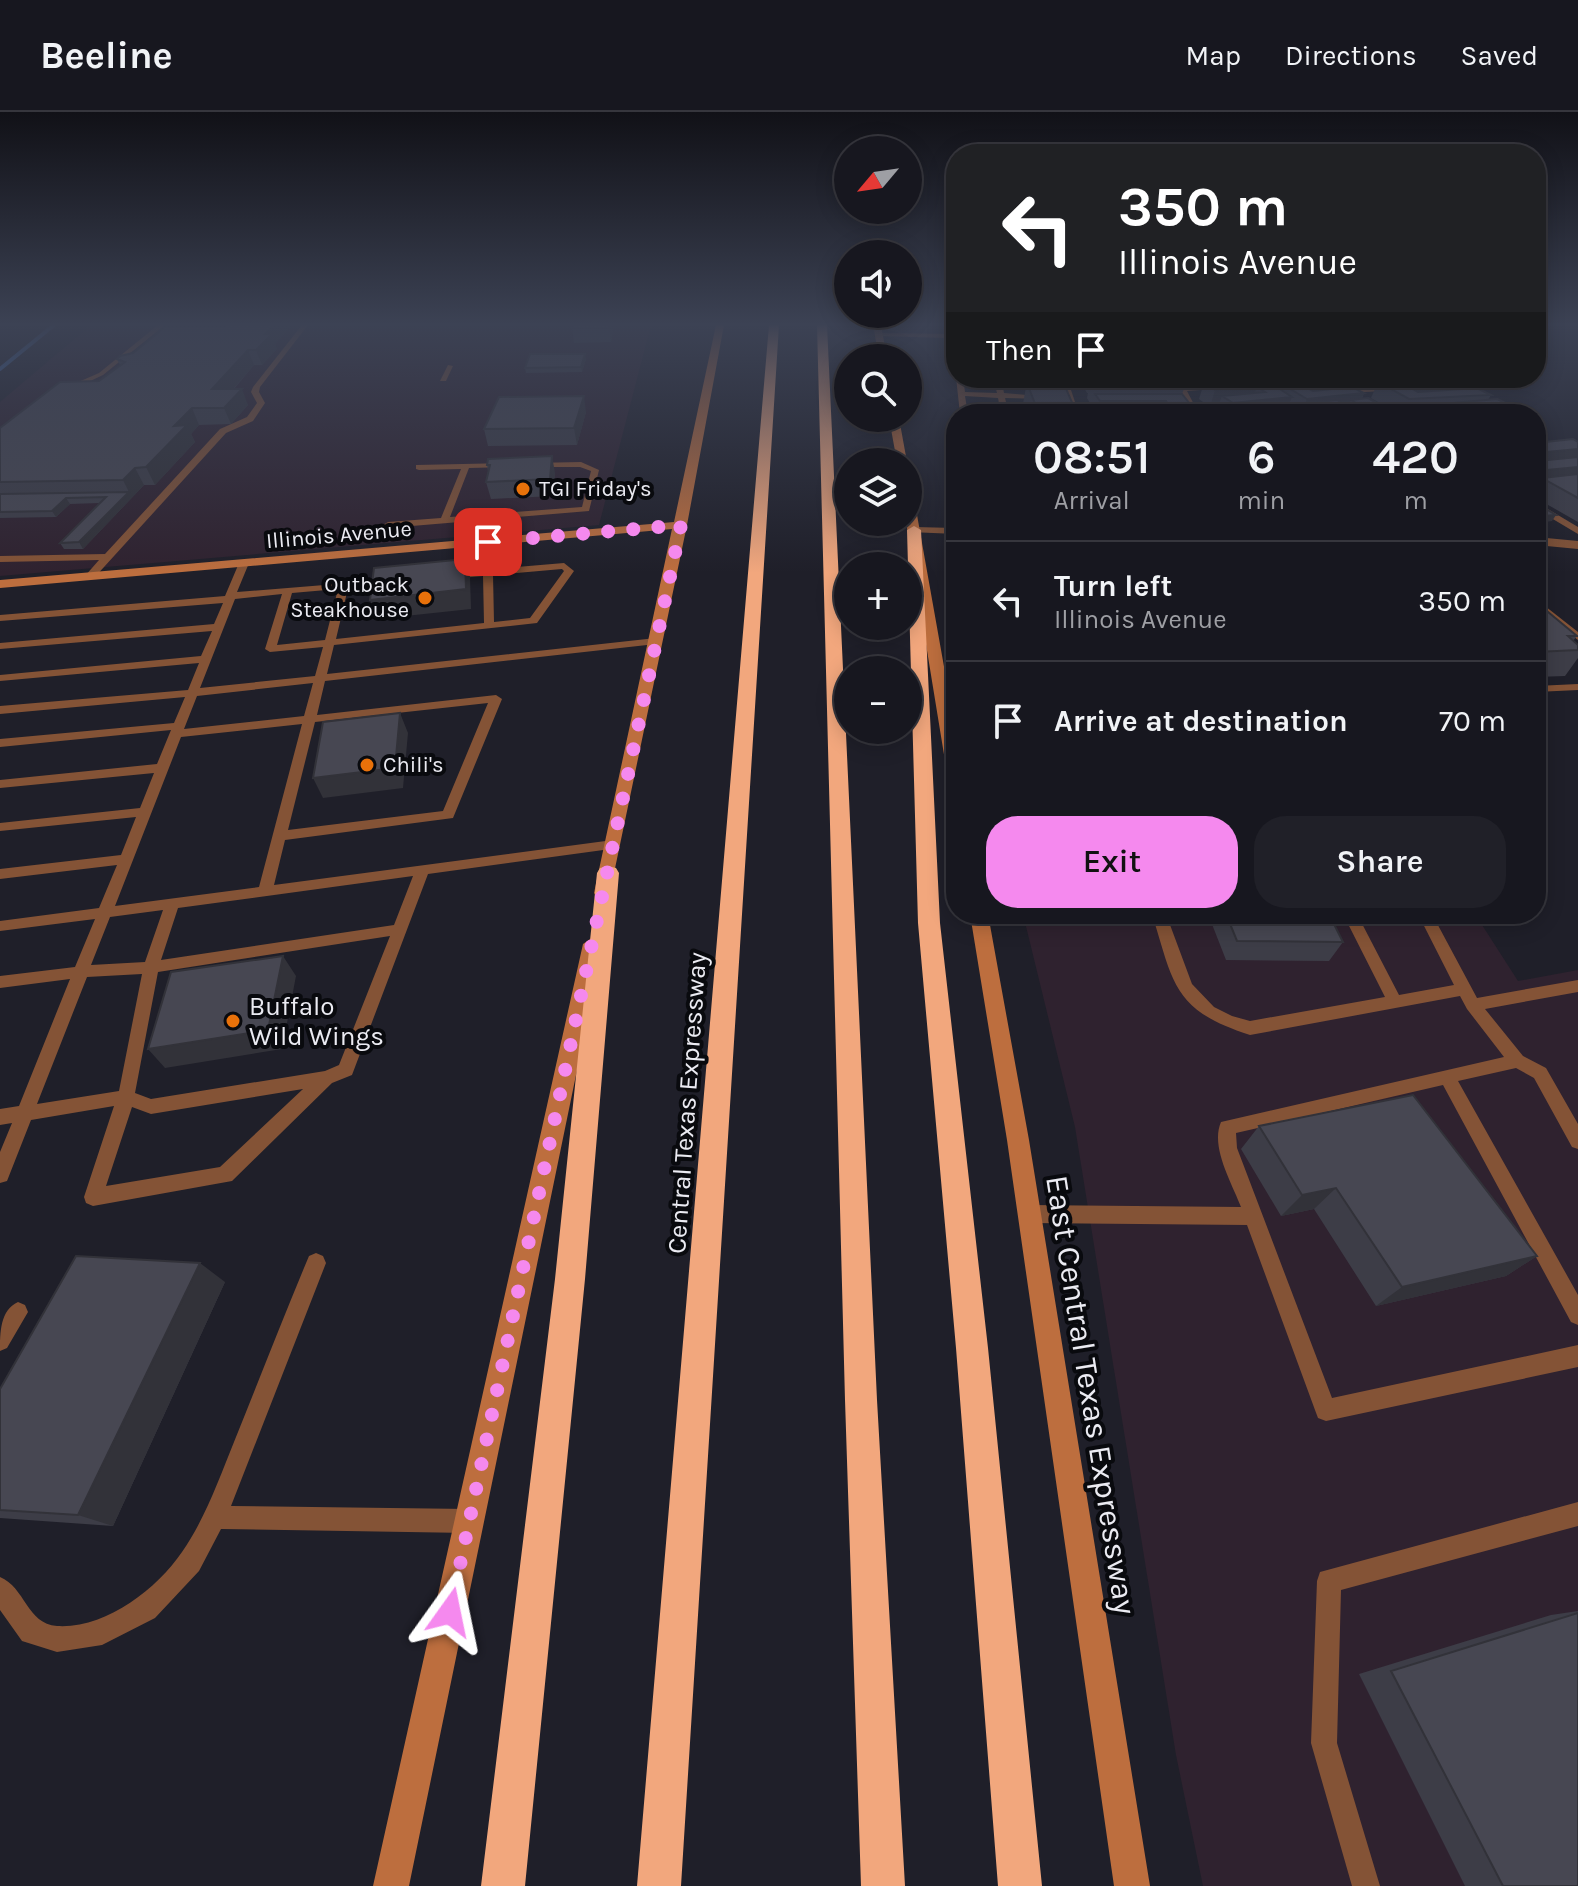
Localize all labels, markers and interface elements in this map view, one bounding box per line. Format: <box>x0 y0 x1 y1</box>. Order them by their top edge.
text: Beeline <box>40 33 173 78</box>
text: Map <box>1186 39 1241 72</box>
text: Directions <box>1285 39 1417 72</box>
text: Saved <box>1461 39 1538 72</box>
north arrow <box>834 136 922 224</box>
map controls <box>834 136 922 744</box>
text: 350 m <box>1118 174 1288 239</box>
icon: left <box>986 176 1090 280</box>
button: sound <box>834 240 922 328</box>
text: Illinois Avenue <box>1118 241 1357 283</box>
icon: arrive <box>1069 328 1113 372</box>
text: Then <box>986 332 1053 368</box>
button: search <box>834 344 922 432</box>
text: 08:51 <box>1033 429 1150 485</box>
text: 6 <box>1247 429 1276 485</box>
text: 420 <box>1372 429 1459 485</box>
button: layers <box>834 448 922 536</box>
place label: TGI Friday's <box>539 476 652 502</box>
marker: TGI Friday's <box>514 480 532 498</box>
text: Arrival <box>1054 485 1130 516</box>
text: min <box>1237 485 1285 516</box>
text: m <box>1403 485 1428 516</box>
pin <box>454 508 522 576</box>
street label: Illinois Avenue <box>265 516 413 554</box>
icon: arrive <box>466 520 510 564</box>
button: + <box>834 552 922 640</box>
text: Turn left <box>1054 568 1172 604</box>
place label: Outback Steakhouse <box>290 572 409 623</box>
icon: left <box>986 579 1030 623</box>
text: 350 m <box>1418 583 1506 619</box>
marker: Outback Steakhouse <box>416 589 434 607</box>
text: Illinois Avenue <box>1054 604 1227 635</box>
button: − <box>834 656 922 744</box>
icon: arrive <box>986 699 1030 743</box>
text: Arrive at destination <box>1054 703 1348 739</box>
text: 70 m <box>1439 703 1506 739</box>
place label: Chili's <box>383 752 444 778</box>
marker: Chili's <box>358 756 376 774</box>
button: Exit <box>986 816 1238 908</box>
button: Share <box>1254 816 1506 908</box>
street label: Central Texas Expressway <box>661 951 713 1255</box>
place label: Buffalo Wild Wings <box>249 991 384 1052</box>
marker: Buffalo Wild Wings <box>224 1012 242 1030</box>
street label: East Central Texas Expressway <box>1038 1173 1144 1617</box>
position arrow <box>408 1570 492 1654</box>

